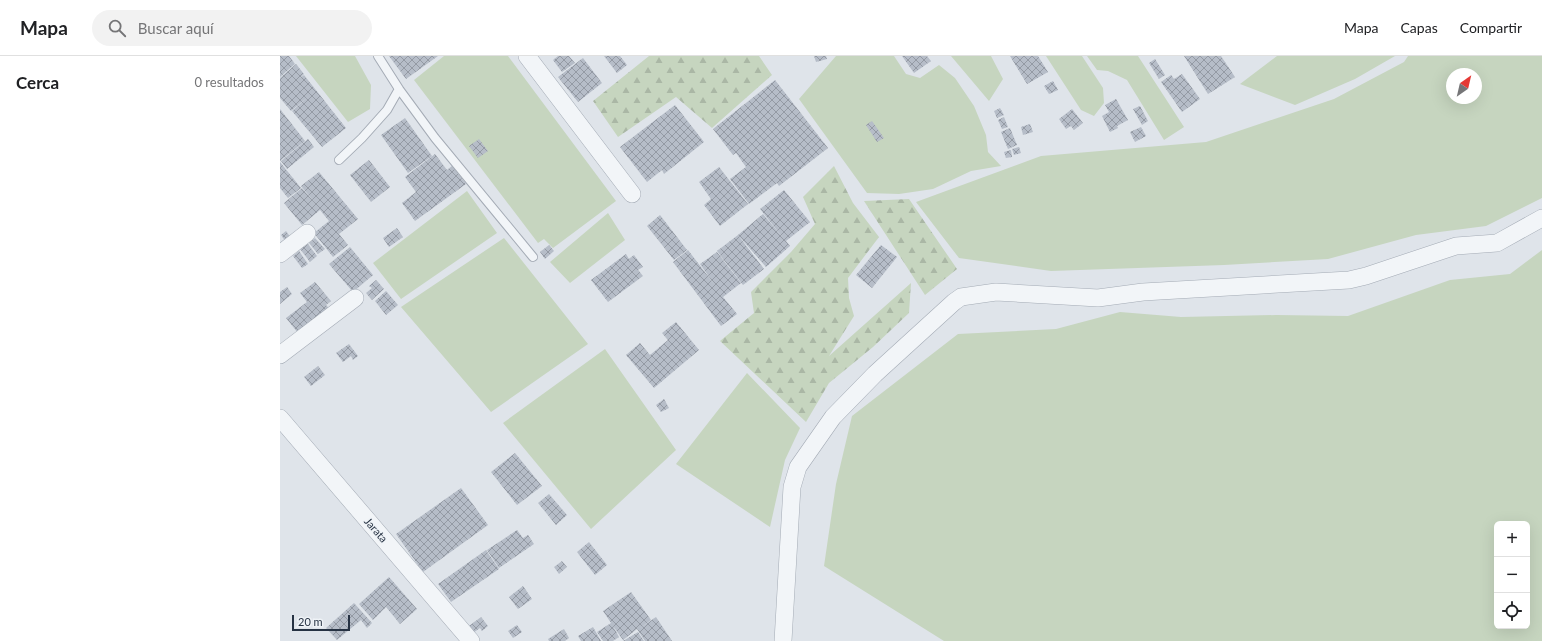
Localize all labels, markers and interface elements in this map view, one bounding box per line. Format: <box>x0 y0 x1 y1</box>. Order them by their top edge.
search box <box>92 10 372 46</box>
text: Mapa <box>20 16 68 39</box>
icon: search <box>106 17 128 39</box>
text: Buscar aquí <box>138 19 214 37</box>
text: Mapa <box>1344 19 1379 36</box>
text: Capas <box>1401 19 1438 36</box>
text: Compartir <box>1460 19 1522 36</box>
north arrow <box>1446 68 1482 104</box>
text: Cerca <box>16 72 59 93</box>
text: 0 resultados <box>194 74 264 90</box>
street label: Jarata <box>362 515 391 545</box>
map controls <box>1494 521 1530 629</box>
button: + <box>1494 521 1530 557</box>
button: − <box>1494 557 1530 593</box>
button: locate <box>1494 593 1530 629</box>
scale bar <box>292 613 350 632</box>
text: 20 m <box>298 615 323 628</box>

